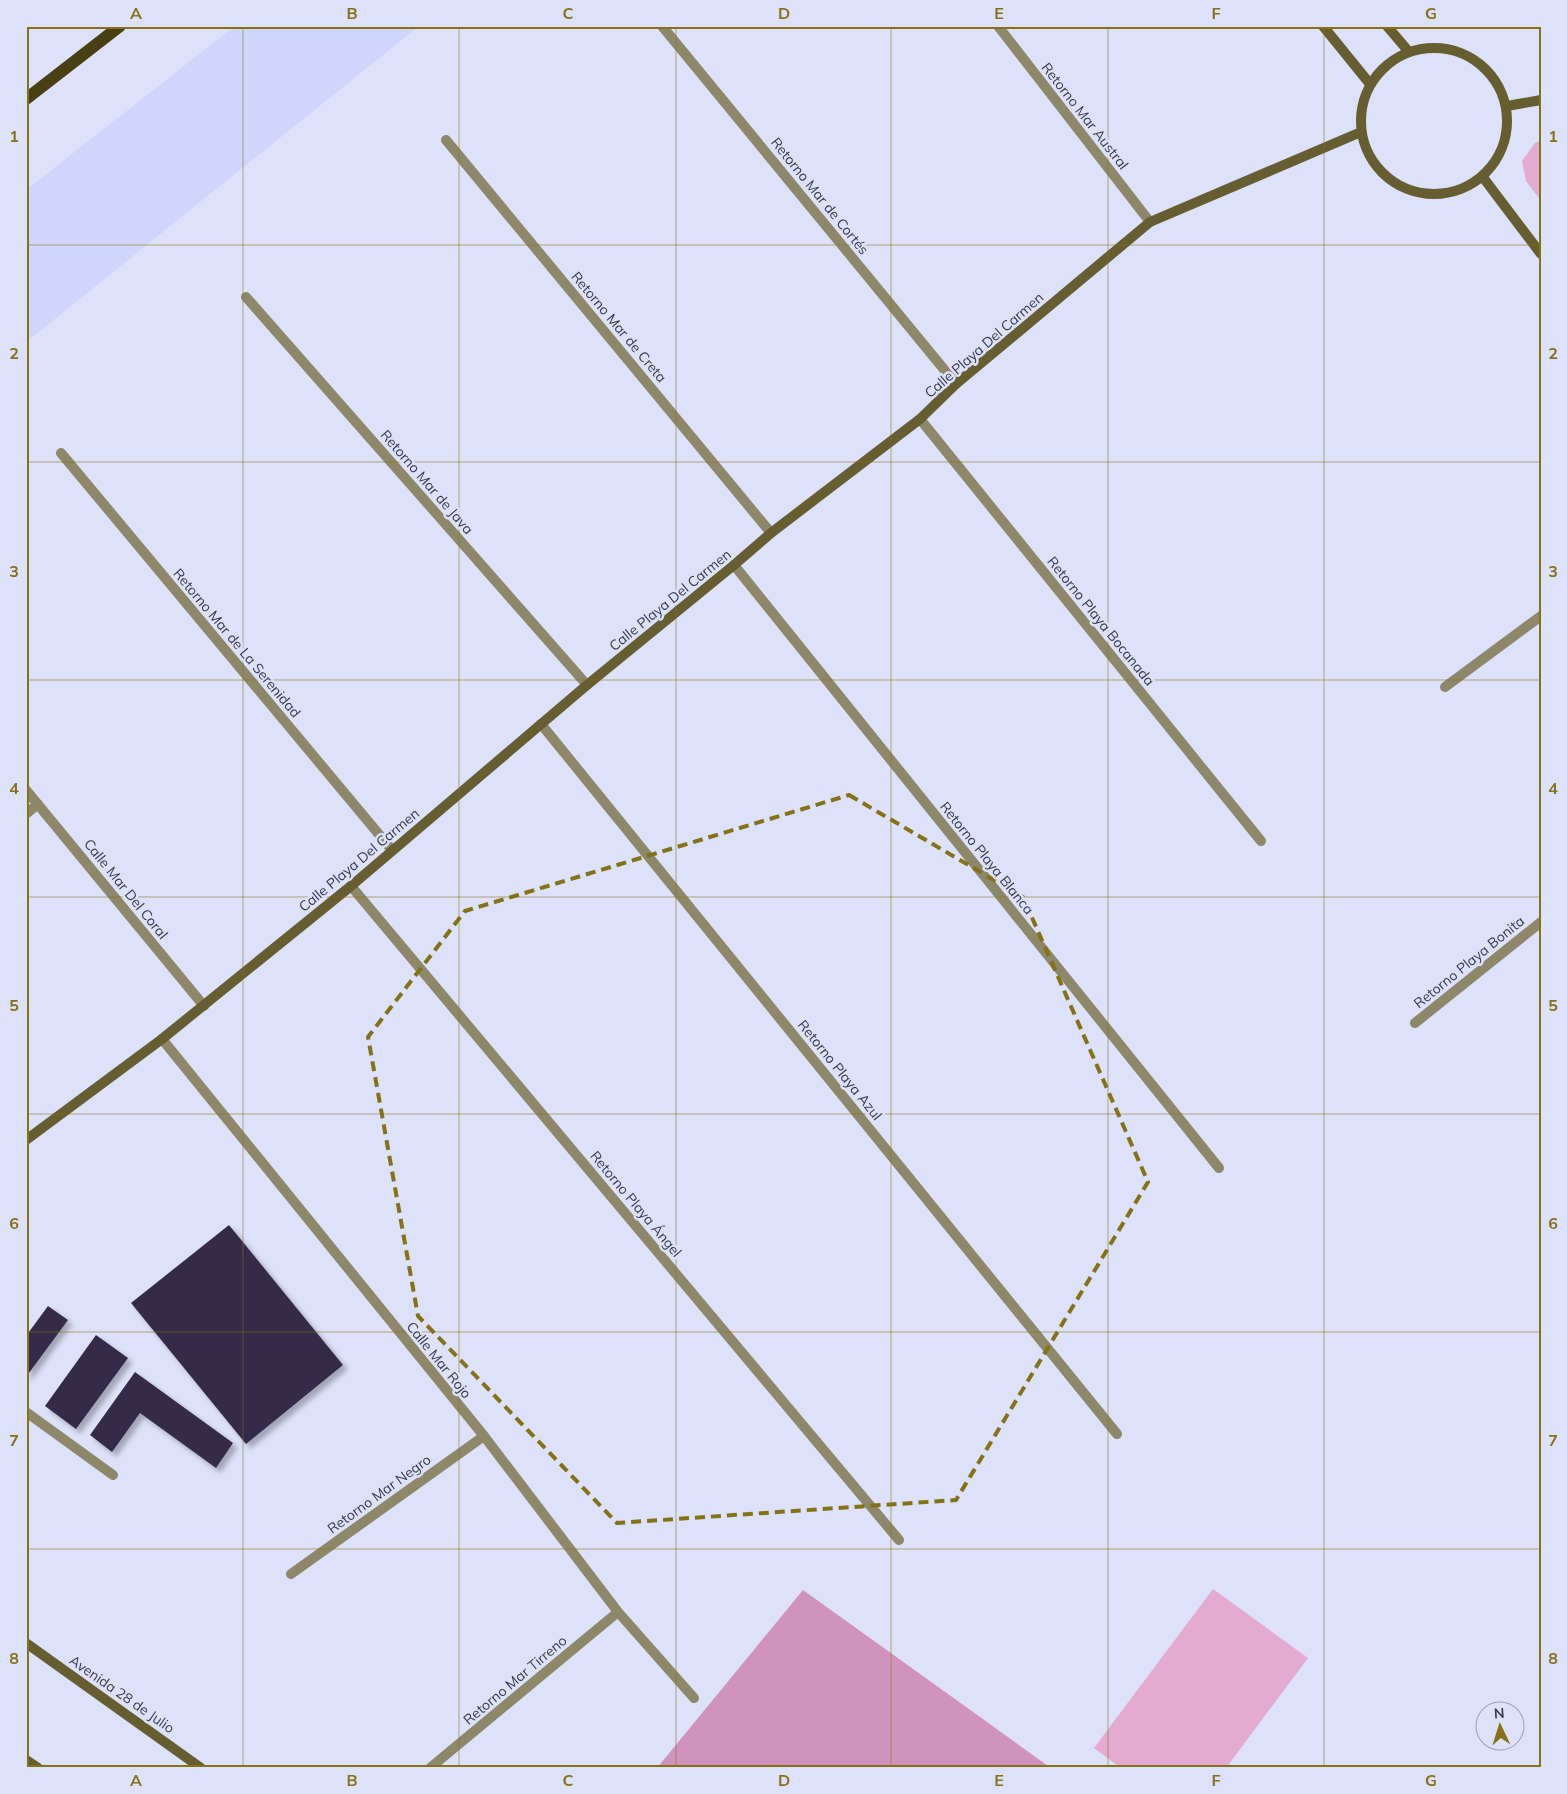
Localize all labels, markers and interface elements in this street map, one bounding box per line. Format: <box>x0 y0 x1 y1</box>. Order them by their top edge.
text: A <box>130 3 142 23</box>
text: B <box>346 3 358 23</box>
text: C <box>563 3 574 23</box>
text: D <box>778 3 790 23</box>
text: E <box>994 3 1004 23</box>
text: F <box>1211 3 1221 23</box>
text: G <box>1425 3 1437 23</box>
street label: Retorno Mar Austral <box>1038 59 1132 173</box>
text: 1 <box>9 126 19 146</box>
text: 1 <box>1548 126 1558 146</box>
street label: Retorno Mar de Cortés <box>767 134 873 258</box>
street label: Retorno Mar de Creta <box>567 268 671 386</box>
street label: Calle Playa Del Carmen <box>921 288 1047 402</box>
text: 2 <box>9 343 19 363</box>
text: 2 <box>1548 343 1558 363</box>
street label: Retorno Mar de Java <box>377 426 477 538</box>
street label: Calle Playa Del Carmen <box>605 545 735 655</box>
street label: Retorno Playa Bocanada <box>1043 553 1159 689</box>
text: 3 <box>9 561 19 581</box>
text: 3 <box>1548 561 1558 581</box>
street label: Retorno Mar de La Serenidad <box>169 565 305 721</box>
text: 4 <box>9 778 19 798</box>
text: 4 <box>1548 778 1558 798</box>
street label: Retorno Playa Blanca <box>936 798 1038 918</box>
street label: Calle Playa Del Carmen <box>295 804 423 916</box>
street label: Calle Mar Del Coral <box>80 835 172 943</box>
street label: Retorno Playa Bonita <box>1410 912 1528 1012</box>
text: 5 <box>9 995 19 1015</box>
text: 5 <box>1548 995 1558 1015</box>
street label: Retorno Playa Azul <box>794 1016 886 1124</box>
street label: Retorno Playa Ángel <box>586 1147 686 1261</box>
text: 6 <box>9 1213 19 1233</box>
text: 6 <box>1548 1213 1558 1233</box>
street label: Calle Mar Rojo <box>403 1318 475 1402</box>
text: 7 <box>9 1430 19 1450</box>
text: 7 <box>1548 1430 1558 1450</box>
street label: Retorno Mar Negro <box>324 1450 434 1538</box>
street label: Retorno Mar Tirreno <box>460 1631 570 1729</box>
text: 8 <box>9 1648 19 1668</box>
text: 8 <box>1548 1648 1558 1668</box>
street label: Avenida 28 de Julio <box>66 1651 178 1737</box>
north arrow <box>1474 1702 1524 1752</box>
text: N <box>1493 1704 1505 1722</box>
text: A <box>130 1770 142 1790</box>
text: B <box>346 1770 358 1790</box>
text: C <box>563 1770 574 1790</box>
text: D <box>778 1770 790 1790</box>
text: E <box>994 1770 1004 1790</box>
text: F <box>1211 1770 1221 1790</box>
text: G <box>1425 1770 1437 1790</box>

